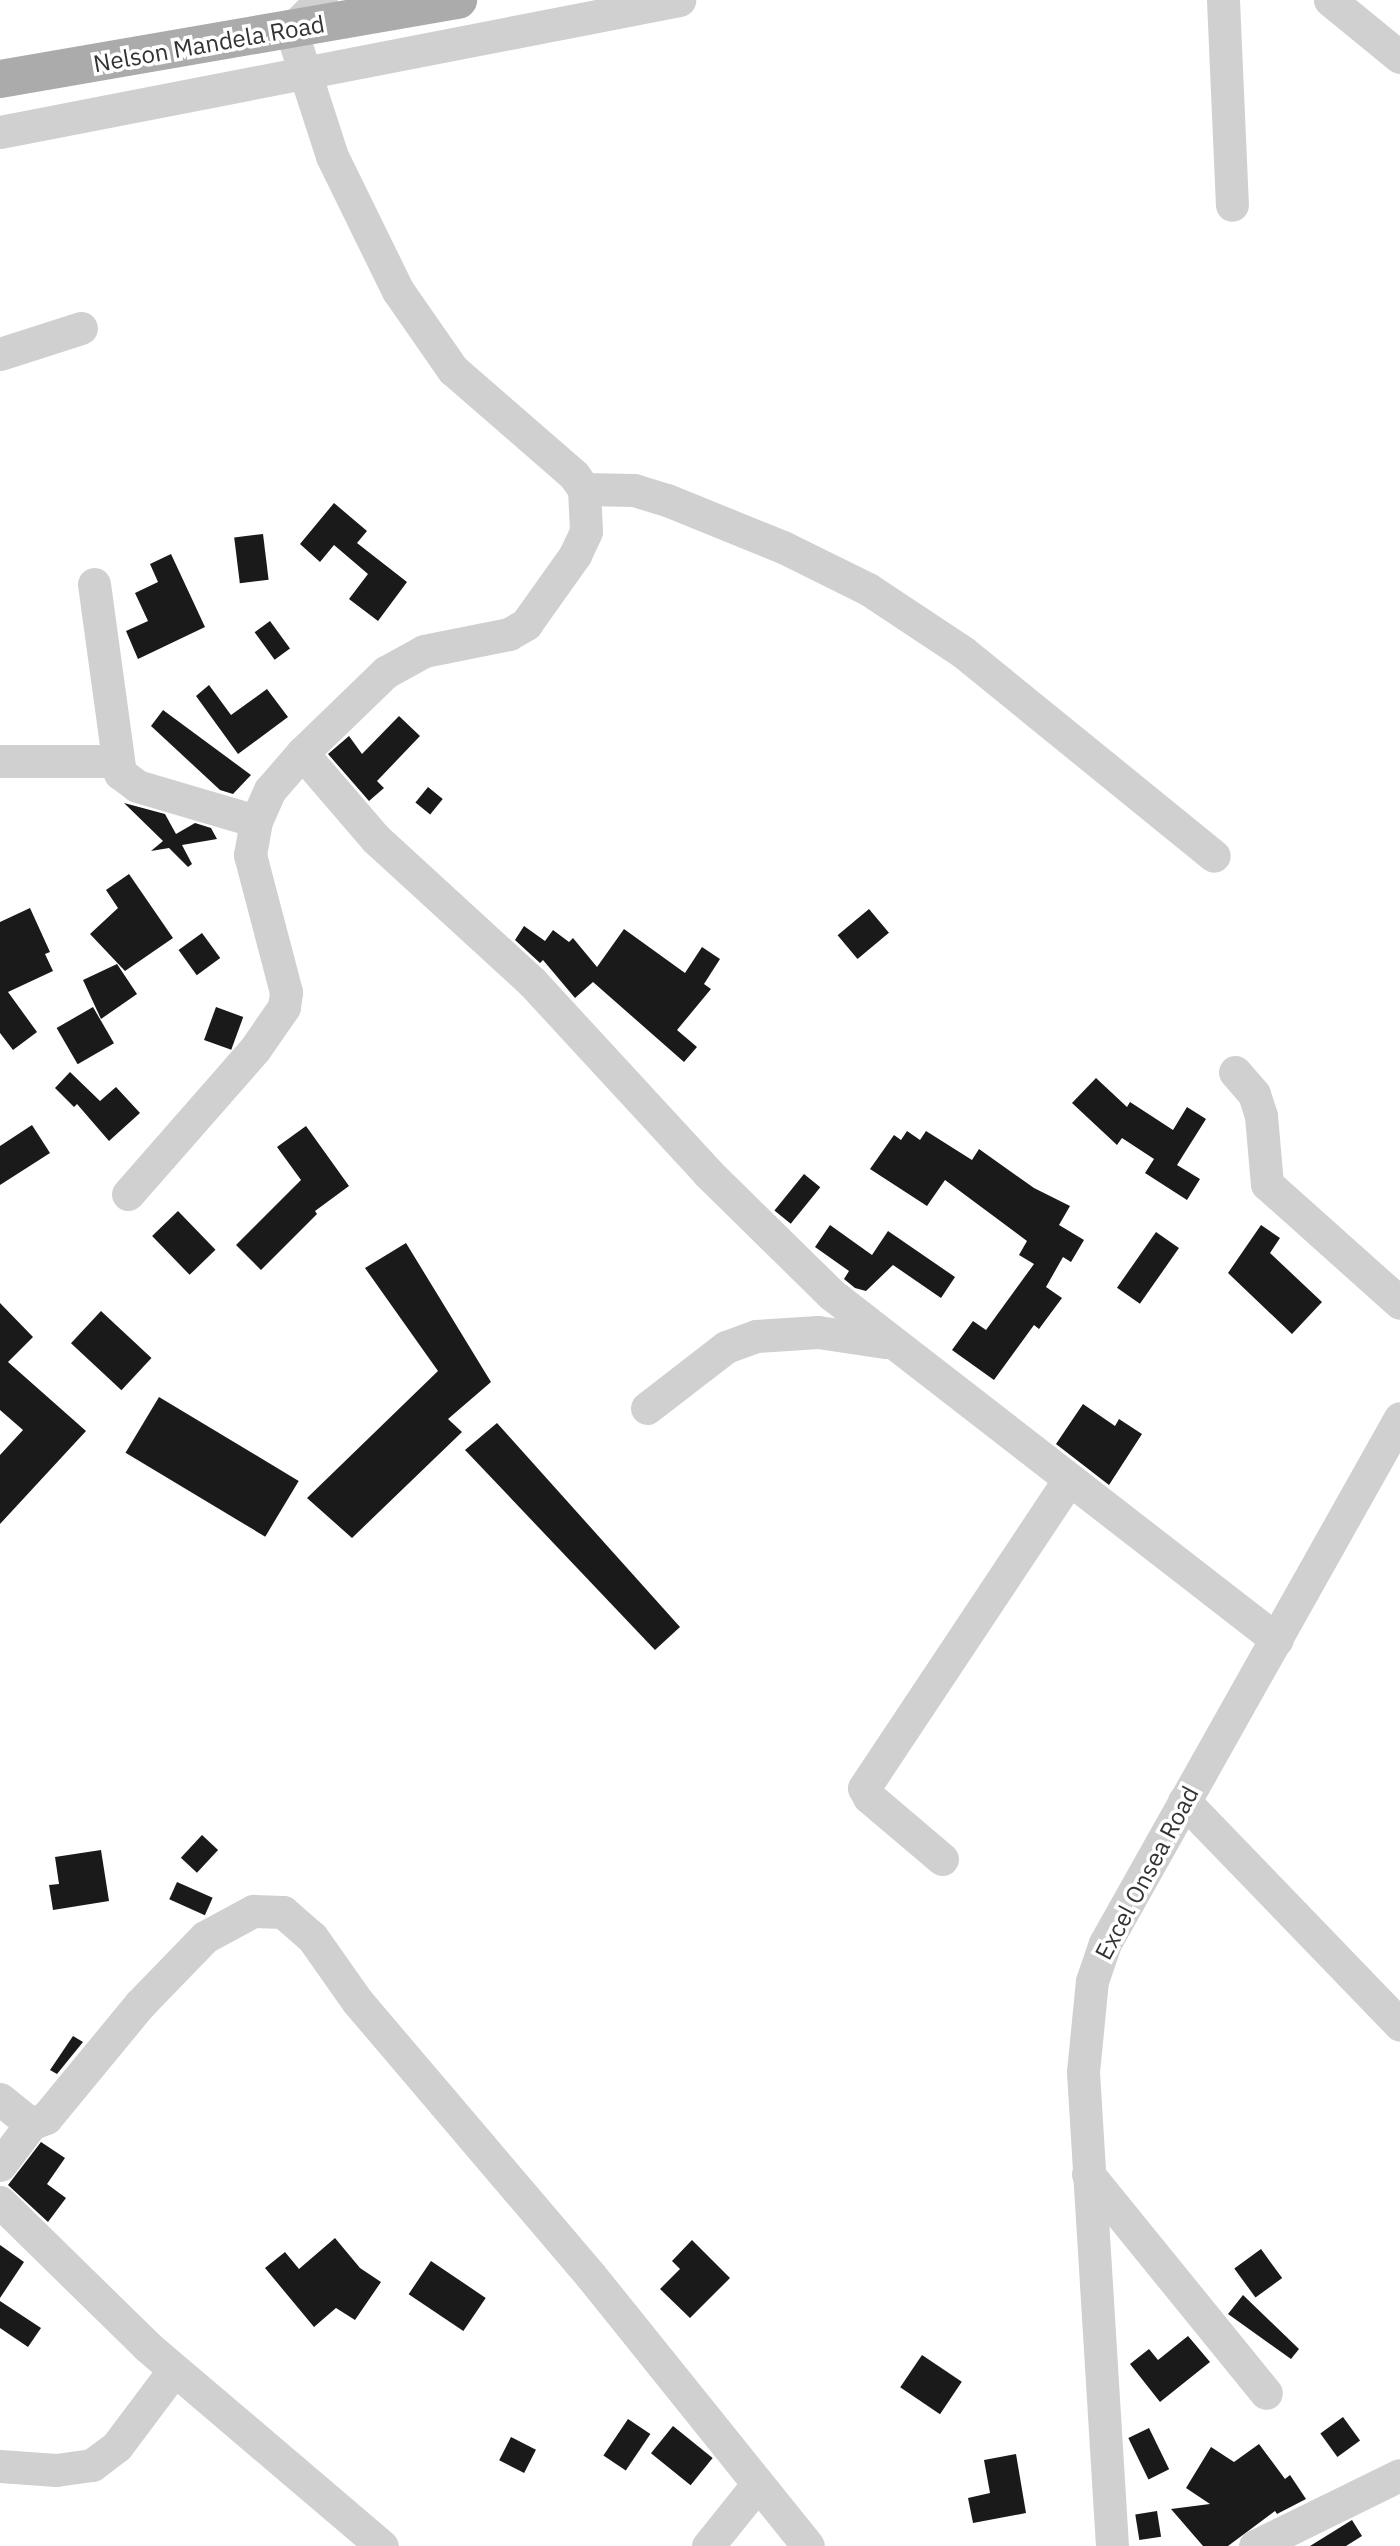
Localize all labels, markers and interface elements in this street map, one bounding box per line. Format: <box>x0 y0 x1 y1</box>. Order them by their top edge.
street label: Nelson Mandela Road <box>91 9 327 79</box>
street label: Excel Onsea Road <box>1089 1781 1205 1965</box>

